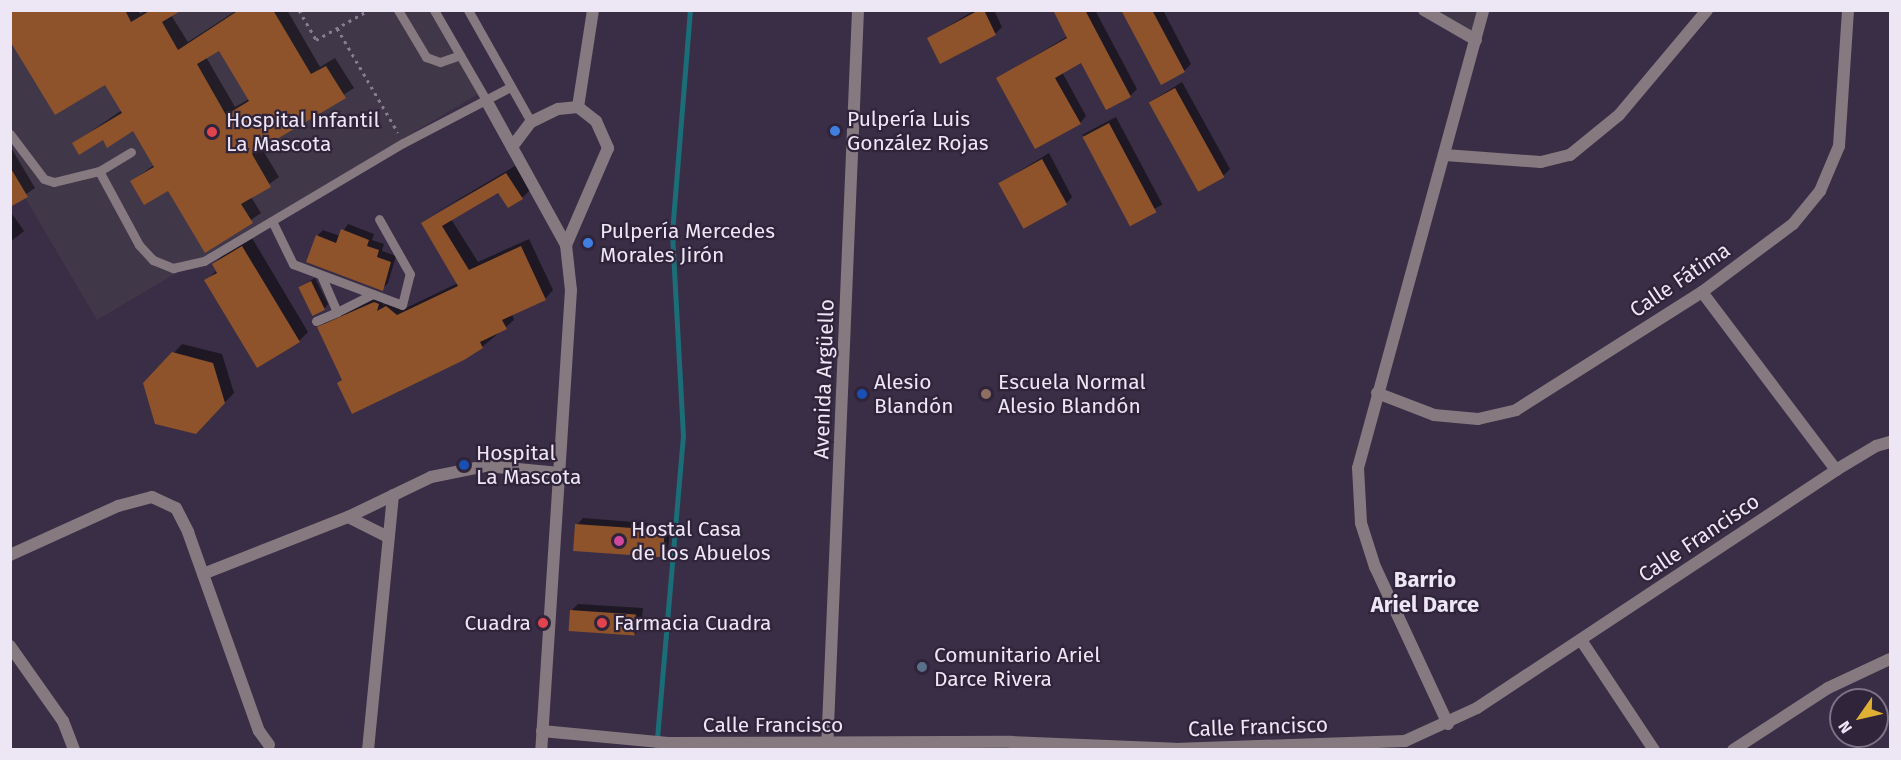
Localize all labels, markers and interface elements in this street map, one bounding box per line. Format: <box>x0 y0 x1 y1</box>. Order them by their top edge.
place label: Pulpería Luis González Rojas <box>847 106 989 156</box>
place label: Hospital Infantil La Mascota <box>226 107 380 157</box>
marker: Hospital Infantil La Mascota <box>203 123 221 141</box>
marker: Pulpería Luis González Rojas <box>828 124 842 138</box>
place label: Pulpería Mercedes Morales Jirón <box>600 218 775 268</box>
marker: Pulpería Mercedes Morales Jirón <box>581 236 595 250</box>
street label: Calle Fátima <box>1625 237 1735 323</box>
street label: Avenida Argüello <box>809 299 839 459</box>
place label: Alesio Blandón <box>874 369 954 419</box>
place label: Escuela Normal Alesio Blandón <box>998 369 1146 419</box>
marker: Alesio Blandón <box>855 387 869 401</box>
marker: Escuela Normal Alesio Blandón <box>979 387 993 401</box>
place label: Hospital La Mascota <box>476 440 581 490</box>
marker: Hospital La Mascota <box>457 458 471 472</box>
street label: Calle Francisco <box>1634 488 1764 588</box>
place label: Hostal Casa de los Abuelos <box>631 516 771 566</box>
marker: Hostal Casa de los Abuelos <box>612 534 626 548</box>
district label: Barrio Ariel Darce <box>1371 566 1479 618</box>
place label: Cuadra <box>465 610 531 636</box>
place label: Farmacia Cuadra <box>614 610 771 636</box>
marker: Cuadra <box>536 616 550 630</box>
marker: Farmacia Cuadra <box>595 616 609 630</box>
place label: Comunitario Ariel Darce Rivera <box>934 642 1100 692</box>
marker: Comunitario Ariel Darce Rivera <box>915 660 929 674</box>
north arrow <box>1829 688 1889 748</box>
street label: Calle Francisco <box>703 712 843 738</box>
street label: Calle Francisco <box>1187 712 1329 742</box>
text: N <box>1834 718 1856 737</box>

